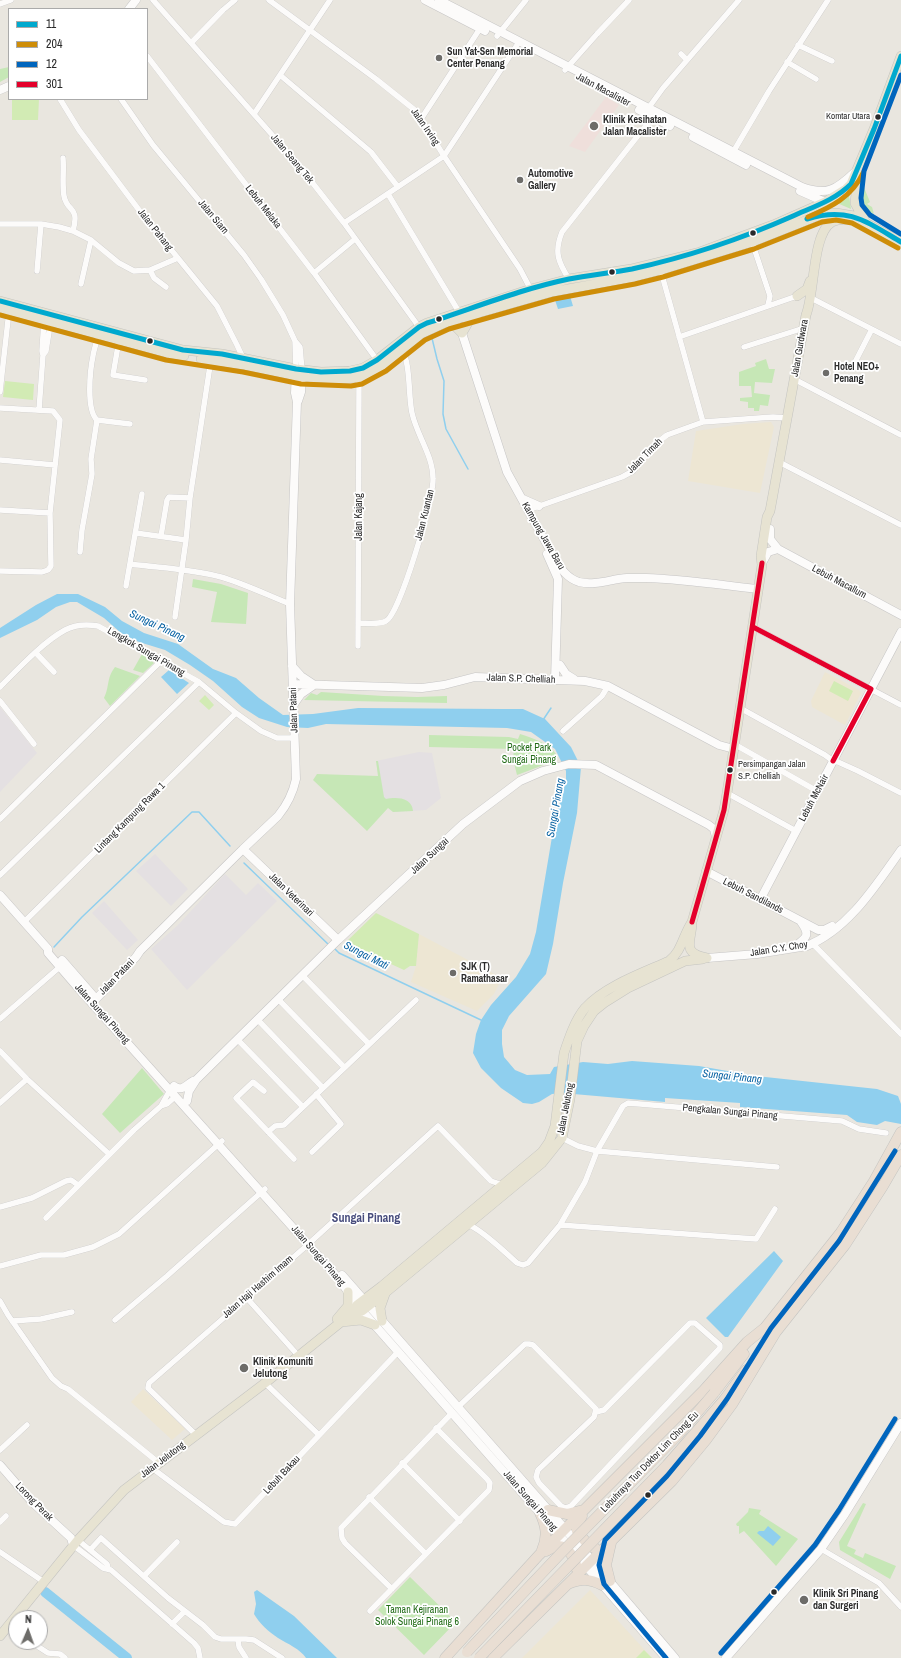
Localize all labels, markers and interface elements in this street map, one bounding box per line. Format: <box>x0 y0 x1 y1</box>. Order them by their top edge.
legend <box>8 8 148 100</box>
text: 11 <box>46 16 56 32</box>
text: 204 <box>46 36 62 52</box>
place label: Sun Yat-Sen Memorial Center Penang <box>447 46 533 70</box>
marker: Sun Yat-Sen Memorial Center Penang <box>434 53 444 63</box>
text: 12 <box>46 56 57 72</box>
street label: Jalan Macalister <box>574 71 632 109</box>
text: 301 <box>46 76 62 92</box>
street label: Jalan Irving <box>408 106 442 148</box>
place label: Komtar Utara <box>826 112 870 122</box>
marker: Komtar Utara <box>873 112 883 122</box>
place label: Klinik Kesihatan Jalan Macalister <box>603 114 667 138</box>
marker: Klinik Kesihatan Jalan Macalister <box>588 120 600 132</box>
street label: Jalan Seang Tek <box>268 132 316 186</box>
place label: Automotive Gallery <box>528 168 573 192</box>
marker: Automotive Gallery <box>515 175 525 185</box>
street label: Lebuh Melaka <box>242 183 284 231</box>
street label: Jalan Siam <box>195 197 231 237</box>
street label: Jalan Pahang <box>135 207 175 253</box>
unlabelled marker <box>748 228 758 238</box>
unlabelled marker <box>607 267 617 277</box>
unlabelled marker <box>434 314 444 324</box>
street label: Jalan Gurdwara <box>789 318 811 378</box>
unlabelled marker <box>145 336 155 346</box>
place label: Hotel NEO+ Penang <box>834 361 879 384</box>
marker: Hotel NEO+ Penang <box>821 368 831 378</box>
street label: Jalan Timah <box>625 436 665 476</box>
street label: Jalan Kuantan <box>413 488 437 542</box>
street label: Jalan Kajang <box>353 493 365 541</box>
street label: Kampung Jawa Baru <box>519 500 567 572</box>
street label: Lebuh Macallum <box>810 563 868 601</box>
water label: Sungai Pinang <box>127 607 187 645</box>
street label: Lengkok Sungai Pinang <box>105 625 187 679</box>
street label: Jalan S.P. Chelliah <box>486 672 556 686</box>
street label: Jalan Patani <box>287 687 301 733</box>
park label: Pocket Park Sungai Pinang <box>502 742 556 766</box>
place label: Persimpangan Jalan S.P. Chelliah <box>738 760 806 781</box>
marker: Persimpangan Jalan S.P. Chelliah <box>725 765 735 775</box>
street label: Lebuh McNair <box>797 772 831 824</box>
water label: Sungai Pinang <box>544 777 568 839</box>
street label: Lintang Kampung Rawa 1 <box>92 780 168 856</box>
street label: Jalan Sungai <box>408 835 452 877</box>
street label: Jalan Veterinari <box>266 871 316 919</box>
street label: Lebuh Sandilands <box>721 876 785 916</box>
water label: Sungai Mati <box>341 939 391 973</box>
street label: Jalan C.Y. Choy <box>749 939 809 959</box>
street label: Jalan Patani <box>97 956 137 998</box>
place label: SJK (T) Ramathasar <box>461 961 508 984</box>
marker: SJK (T) Ramathasar <box>448 968 458 978</box>
street label: Jalan Sungai Pinang <box>72 982 132 1046</box>
water label: Sungai Pinang <box>702 1067 762 1087</box>
street label: Jalan Jelutong <box>555 1082 577 1136</box>
street label: Pengkalan Sungai Pinang <box>682 1102 778 1122</box>
district label: Sungai Pinang <box>332 1212 400 1226</box>
street label: Jalan Sungai Pinang <box>288 1223 348 1289</box>
street label: Jalan Haji Hashim Imam <box>220 1253 296 1321</box>
place label: Klinik Komuniti Jelutong <box>253 1356 313 1380</box>
marker: Klinik Komuniti Jelutong <box>238 1362 250 1374</box>
street label: Lebuhraya Tun Doktor Lim Chong Eu <box>599 1409 701 1515</box>
street label: Jalan Jelutong <box>138 1439 188 1481</box>
street label: Lebuh Bakau <box>261 1453 303 1497</box>
street label: Jalan Sungai Pinang <box>500 1468 560 1534</box>
street label: Lorong Perak <box>13 1480 55 1524</box>
unlabelled marker <box>643 1490 653 1500</box>
unlabelled marker <box>769 1587 779 1597</box>
place label: Klinik Sri Pinang dan Surgeri <box>813 1588 878 1612</box>
marker: Klinik Sri Pinang dan Surgeri <box>798 1594 810 1606</box>
park label: Taman Kejiranan Solok Sungai Pinang 6 <box>375 1604 459 1628</box>
north arrow <box>8 1610 48 1650</box>
text: N <box>25 1612 32 1626</box>

